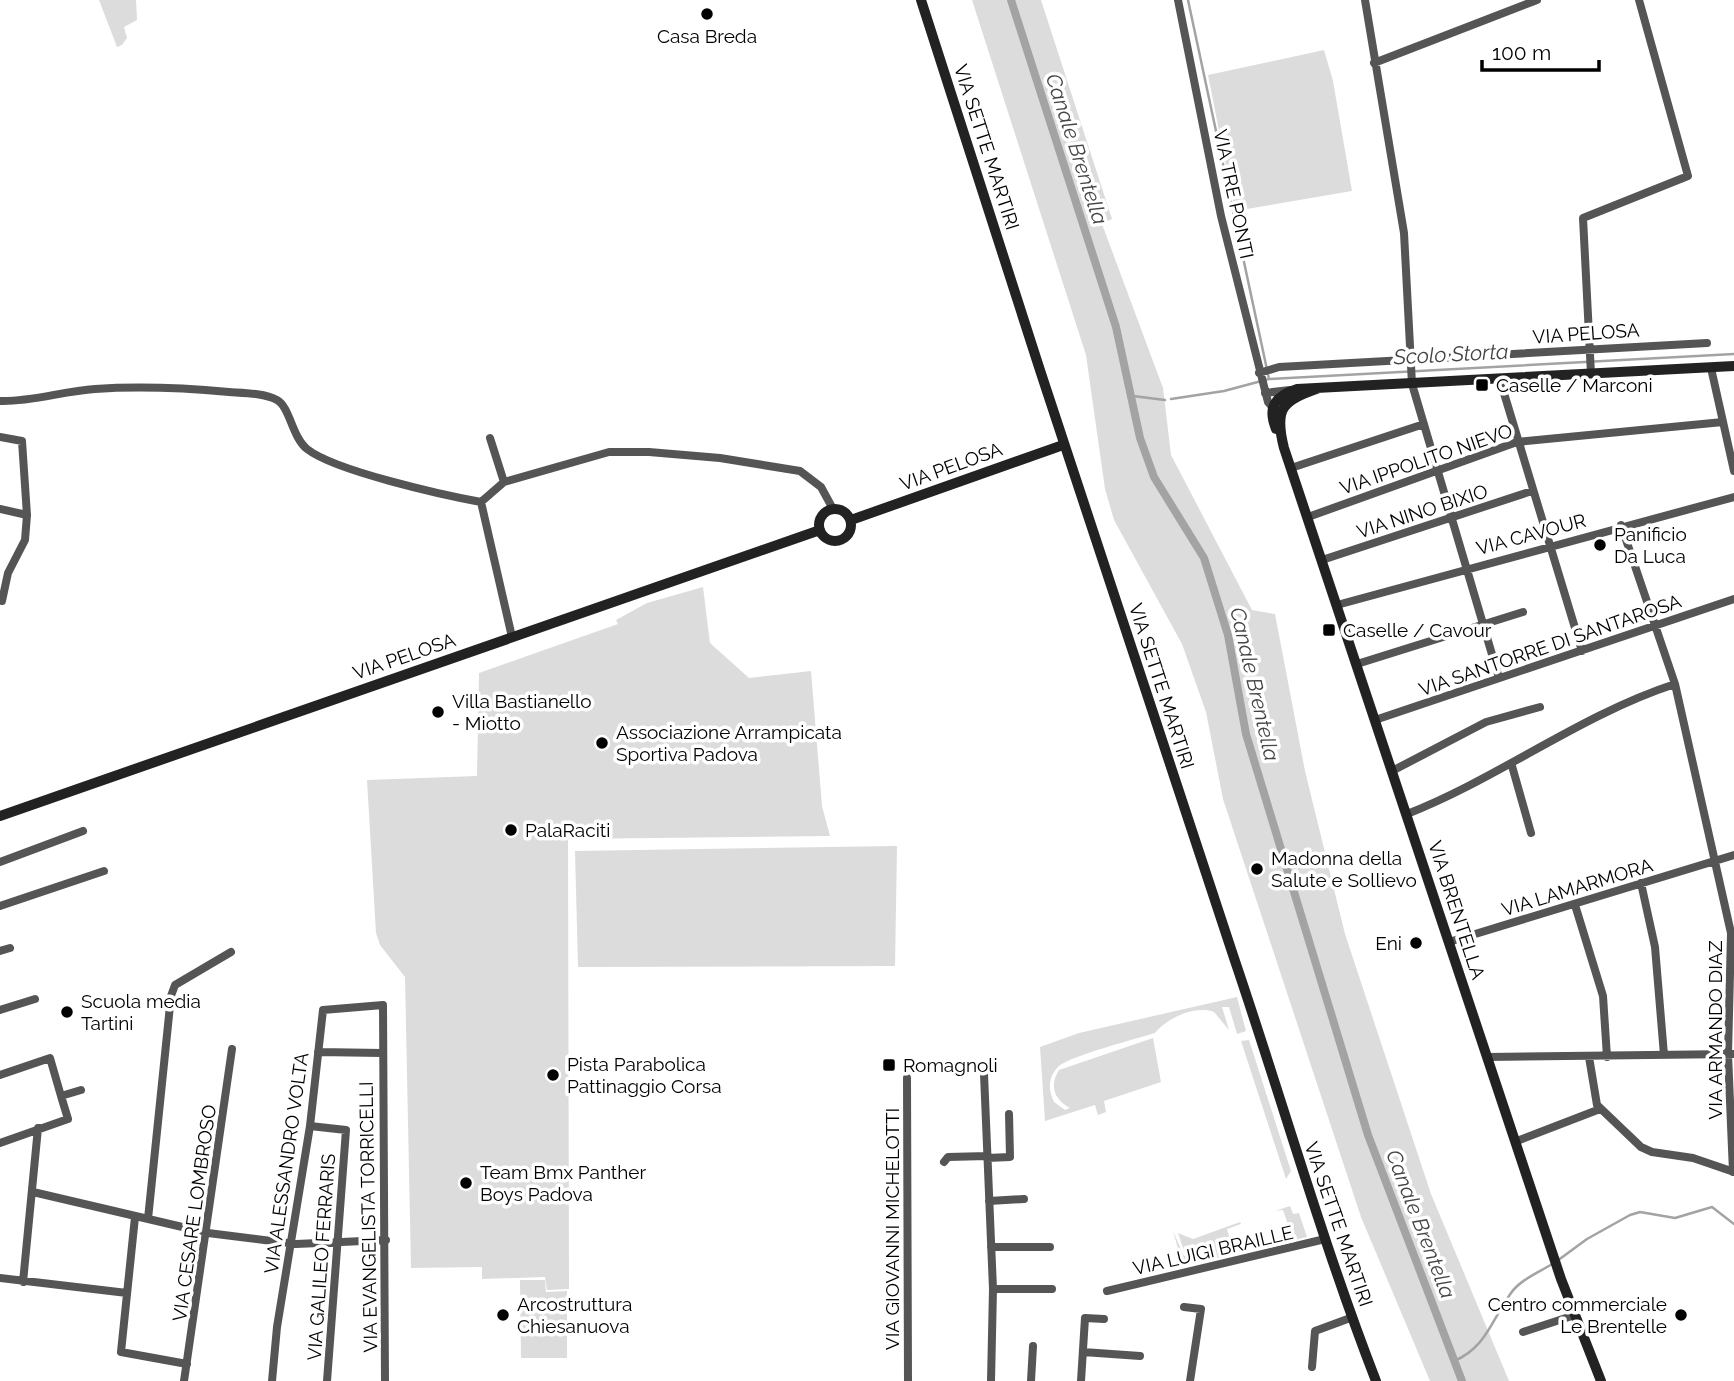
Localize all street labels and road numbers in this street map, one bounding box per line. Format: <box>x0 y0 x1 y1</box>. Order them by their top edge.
street label: VIA SETTE MARTIRI <box>950 62 1024 232</box>
street label: VIA TRE PONTI <box>1210 127 1258 261</box>
street label: VIA PELOSA <box>1532 318 1640 348</box>
street label: VIA IPPOLITO NIEVO <box>1337 419 1515 499</box>
street label: VIA PELOSA <box>897 437 1005 495</box>
street label: VIA NINO BIXIO <box>1354 479 1490 543</box>
street label: VIA CAVOUR <box>1474 509 1588 559</box>
street label: VIA SANTORRE DI SANTAROSA <box>1416 590 1684 700</box>
street label: VIA SETTE MARTIRI <box>1125 601 1199 771</box>
street label: VIA PELOSA <box>350 628 458 684</box>
street label: VIA BRENTELLA <box>1424 838 1490 982</box>
street label: VIA LAMARMORA <box>1499 854 1655 920</box>
street label: VIA ARMANDO DIAZ <box>1704 940 1726 1120</box>
street label: VIA ALESSANDRO VOLTA <box>260 1051 312 1275</box>
street label: VIA EVANGELISTA TORRICELLI <box>355 1081 381 1353</box>
street label: VIA CESARE LOMBROSO <box>168 1103 220 1323</box>
street label: VIA GIOVANNI MICHELOTTI <box>881 1108 903 1350</box>
street label: VIA SETTE MARTIRI <box>1301 1139 1377 1309</box>
street label: VIA GALILEO FERRARIS <box>303 1153 339 1361</box>
street label: VIA LUIGI BRAILLE <box>1131 1221 1295 1279</box>

